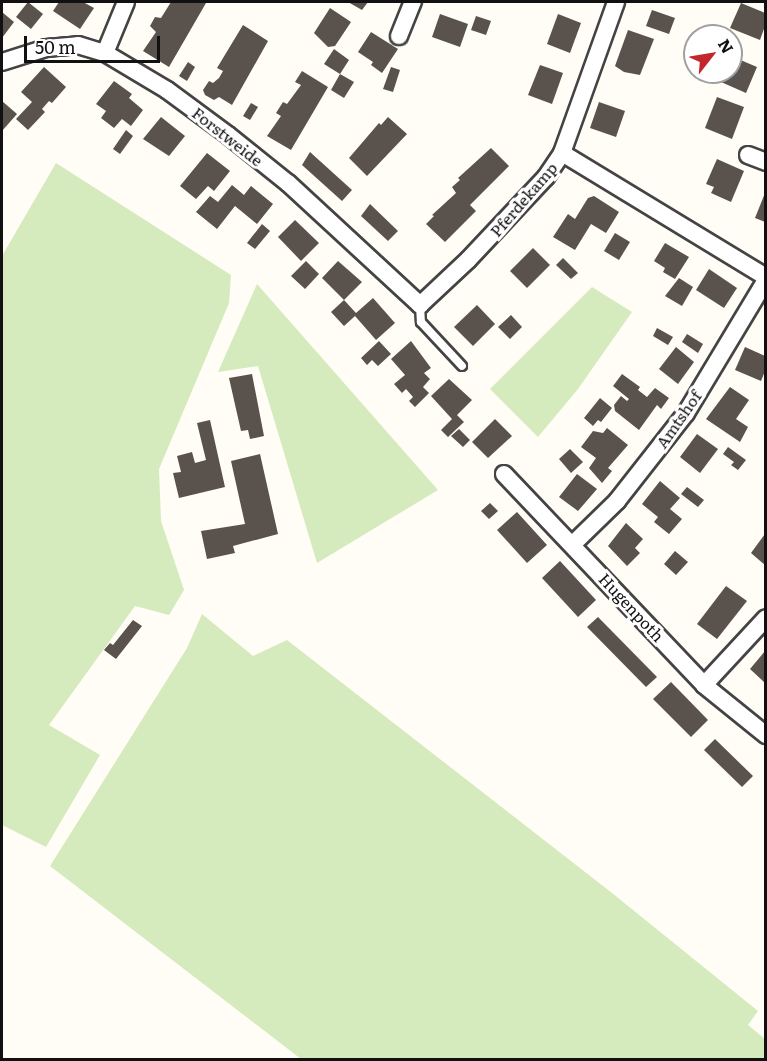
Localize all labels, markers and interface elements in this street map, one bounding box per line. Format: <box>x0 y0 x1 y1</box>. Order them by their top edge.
scale bar <box>27 24 164 62</box>
north arrow <box>683 24 743 84</box>
text: 50 m <box>35 33 76 60</box>
text: N <box>713 34 740 58</box>
street label: Forstweide <box>189 102 267 170</box>
street label: Pferdekamp <box>485 158 561 240</box>
street label: Amtshof <box>651 387 705 451</box>
street label: Hugenpoth <box>595 569 669 645</box>

